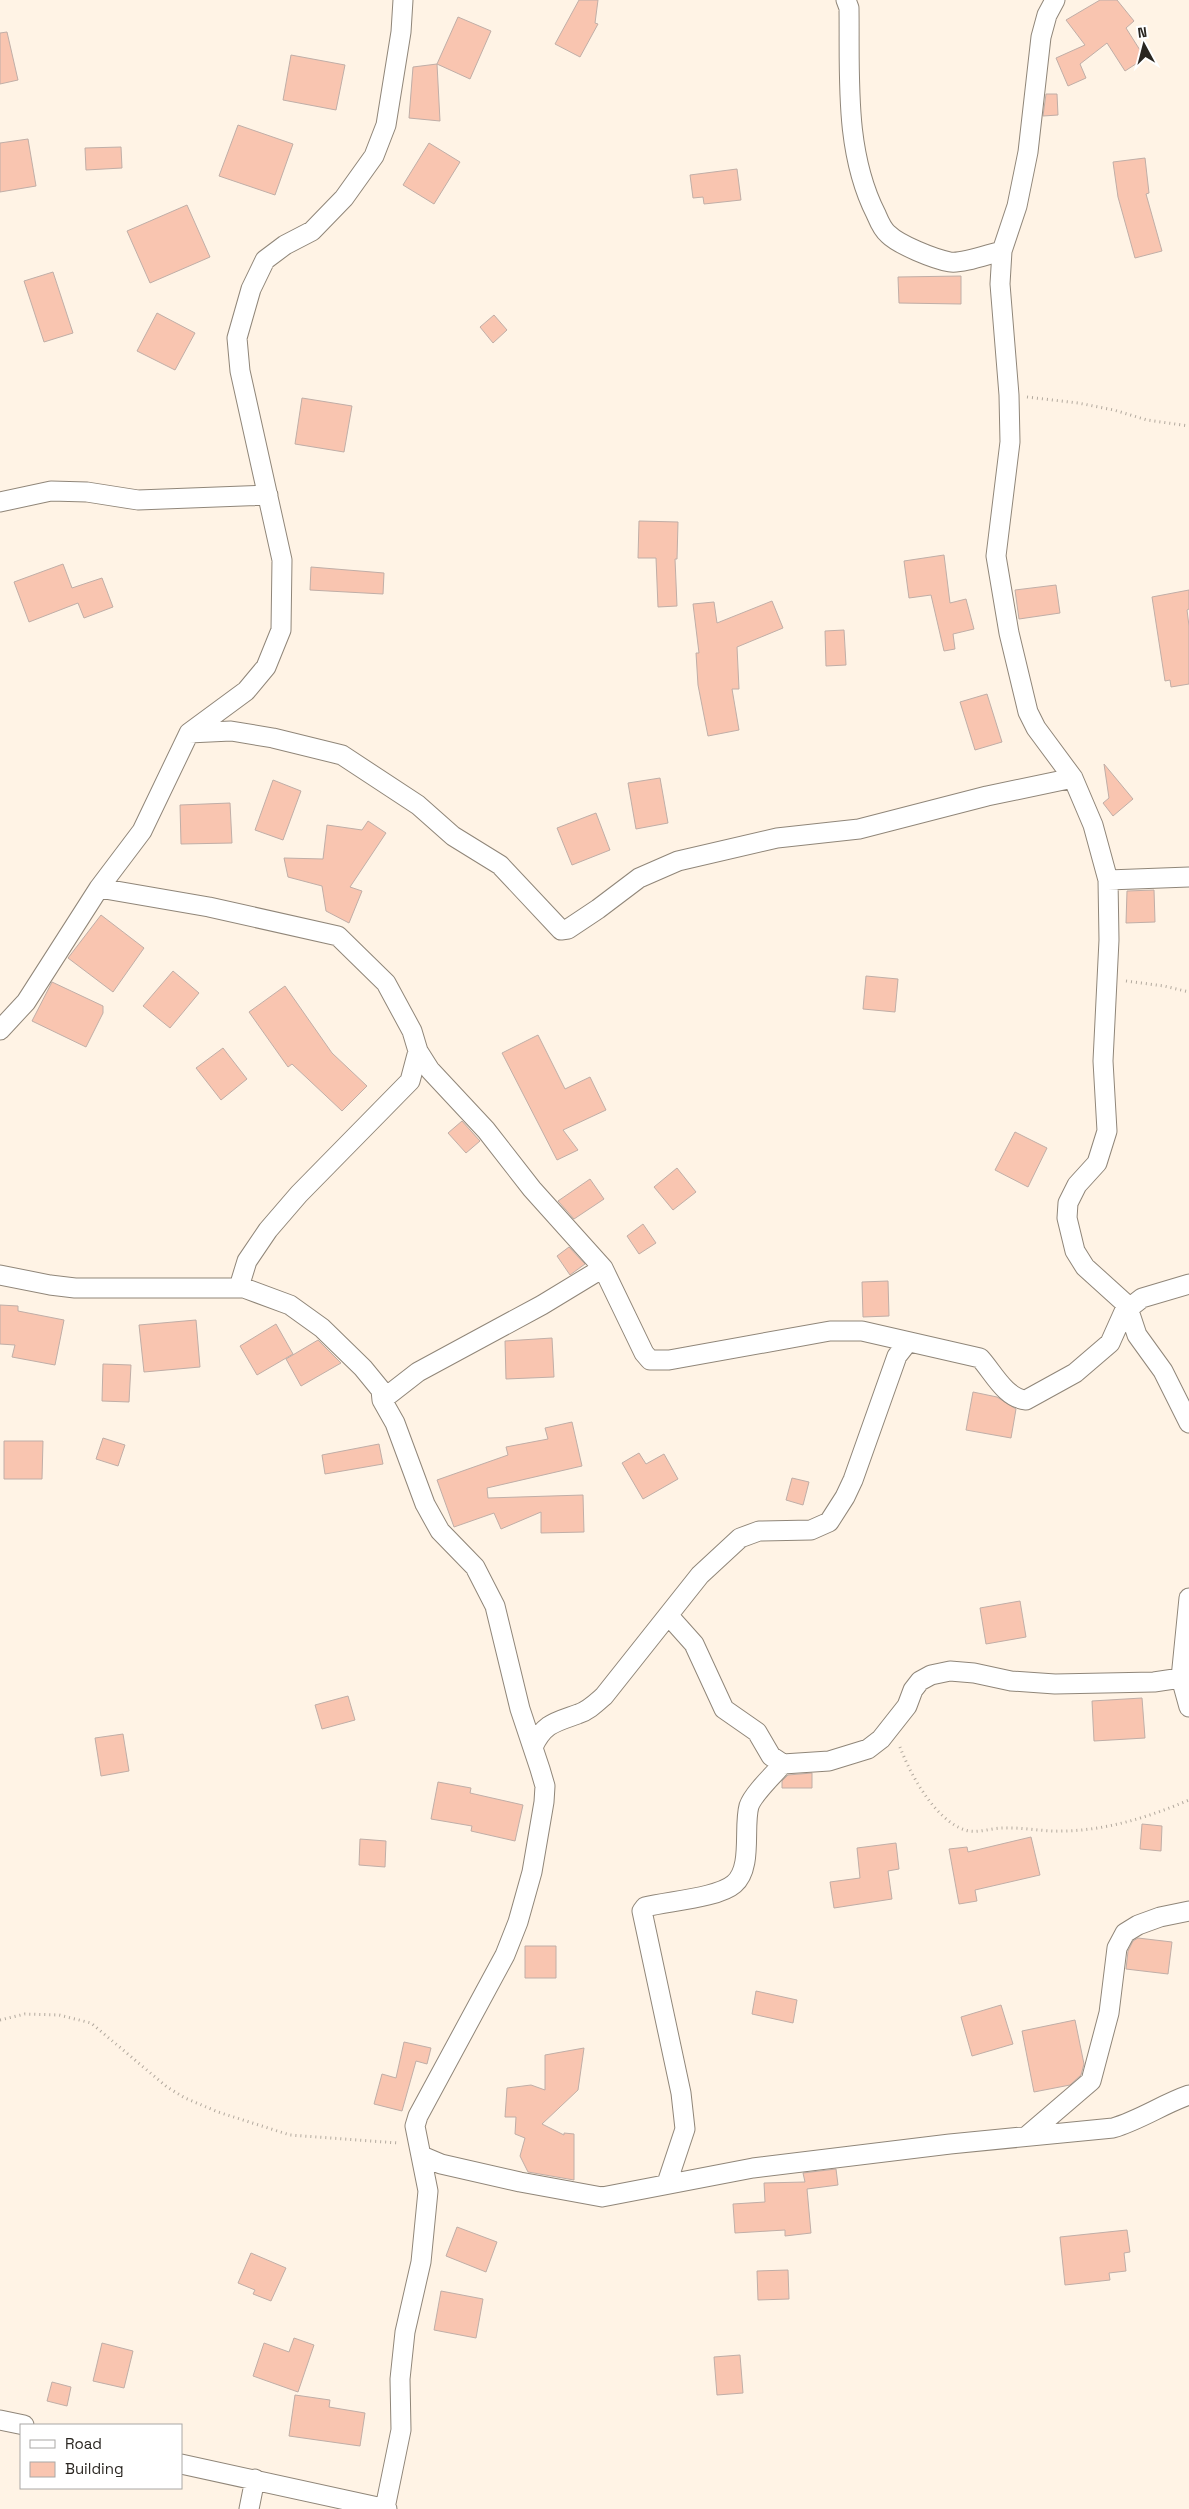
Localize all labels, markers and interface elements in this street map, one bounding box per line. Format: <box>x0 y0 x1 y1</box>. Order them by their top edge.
north arrow <box>1119 20 1169 70</box>
text: N <box>1137 23 1148 42</box>
legend <box>20 2424 182 2489</box>
text: Road <box>65 2434 102 2453</box>
text: Building <box>65 2459 124 2478</box>

